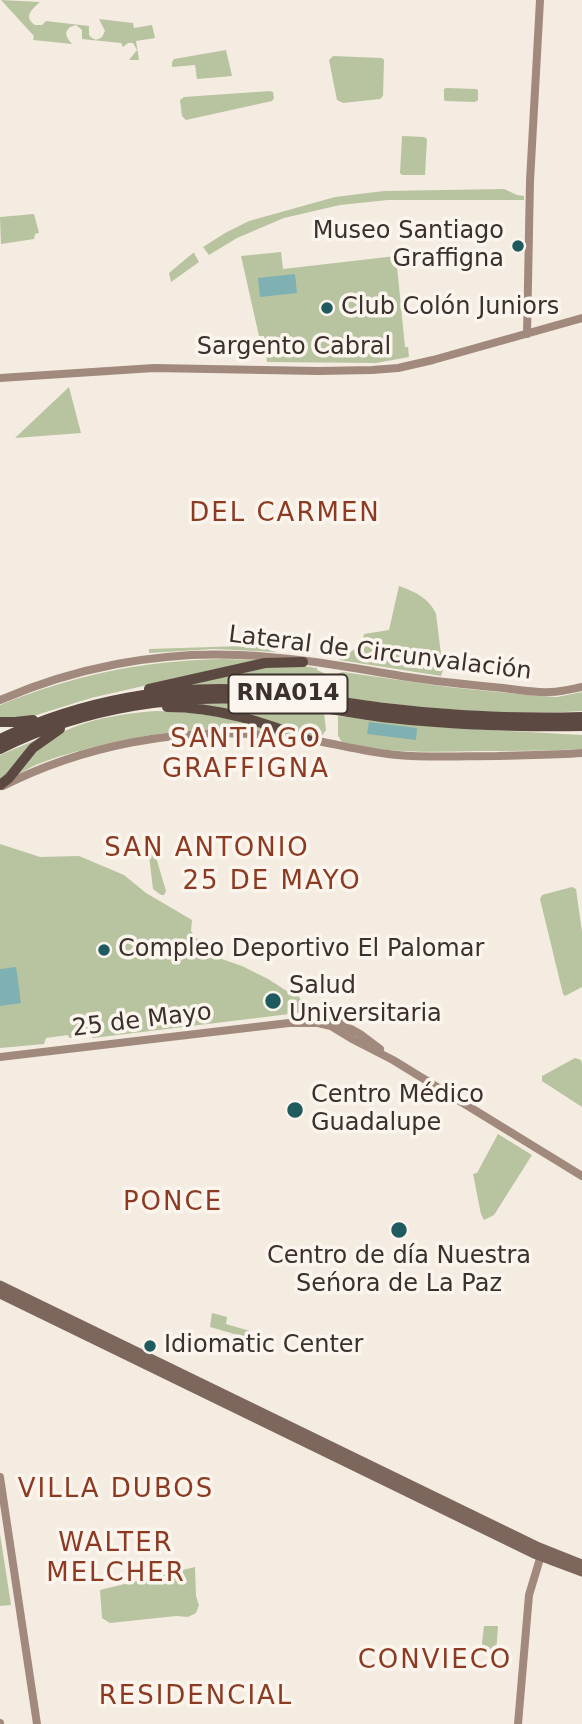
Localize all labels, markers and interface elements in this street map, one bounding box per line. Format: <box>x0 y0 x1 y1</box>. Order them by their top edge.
place label: Museo Santiago Graffigna <box>313 218 504 274</box>
marker: Museo Santiago Graffigna <box>510 238 526 254</box>
place label: Club Colón Juniors <box>341 294 559 322</box>
marker: Club Colón Juniors <box>319 300 335 316</box>
street label: Sargento Cabral <box>197 334 391 362</box>
district label: DEL CARMEN <box>190 498 380 530</box>
street label: Lateral de Circunvalación <box>227 621 533 687</box>
road number: RNA014 <box>229 674 348 714</box>
district label: SANTIAGO GRAFFIGNA <box>163 724 329 786</box>
district label: SAN ANTONIO <box>106 833 308 865</box>
district label: 25 DE MAYO <box>184 866 360 898</box>
place label: Compleo Deportivo El Palomar <box>118 936 484 964</box>
marker: Compleo Deportivo El Palomar <box>96 942 112 958</box>
place label: Salud Universitaria <box>289 973 442 1029</box>
marker: Salud Universitaria <box>263 991 283 1011</box>
street label: 25 de Mayo <box>71 998 213 1044</box>
place label: Centro Médico Guadalupe <box>311 1082 484 1138</box>
marker: Centro Médico Guadalupe <box>285 1100 305 1120</box>
district label: PONCE <box>124 1187 222 1219</box>
marker: Centro de día Nuestra Seńora de La Paz <box>389 1220 409 1240</box>
place label: Centro de día Nuestra Seńora de La Paz <box>267 1243 531 1299</box>
place label: Idiomatic Center <box>164 1332 363 1360</box>
marker: Idiomatic Center <box>142 1338 158 1354</box>
district label: VILLA DUBOS <box>19 1474 213 1506</box>
district label: WALTER MELCHER <box>47 1528 185 1590</box>
district label: CONVIECO <box>359 1645 511 1677</box>
district label: RESIDENCIAL <box>100 1681 292 1713</box>

